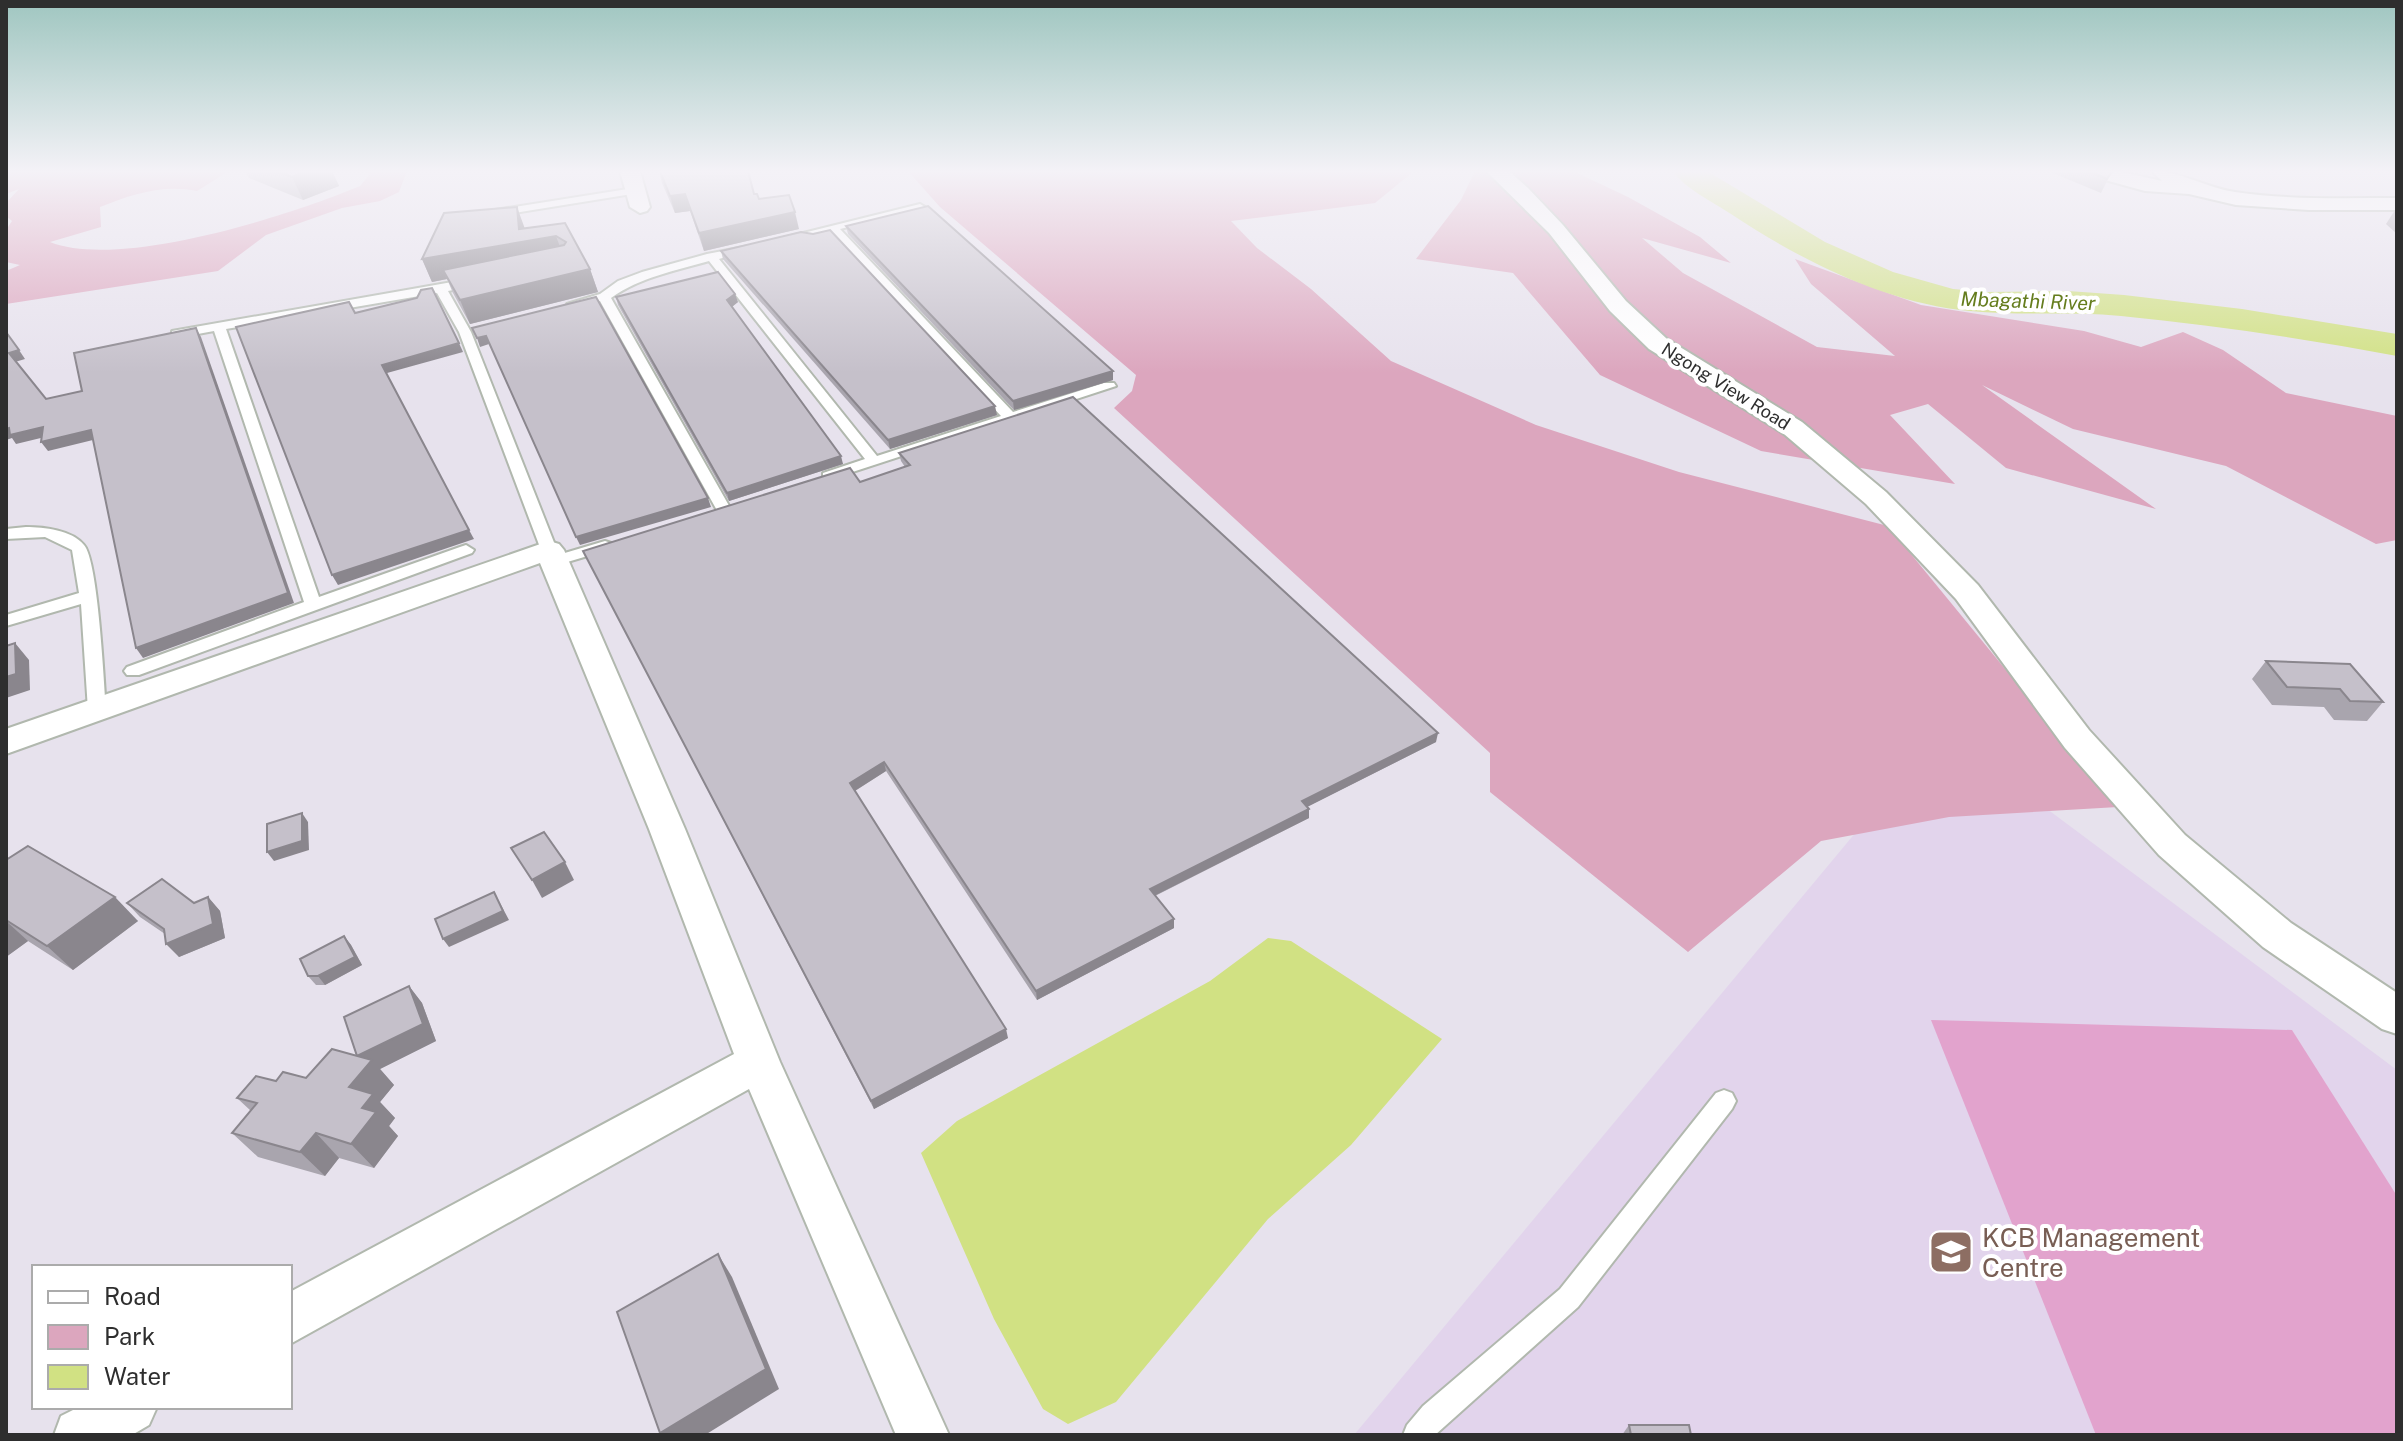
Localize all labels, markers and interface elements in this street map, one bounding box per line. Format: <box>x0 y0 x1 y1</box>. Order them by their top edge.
water label: Mbagathi River <box>1960 287 2096 315</box>
street label: Ngong View Road <box>1658 338 1794 434</box>
place label: KCB Management Centre <box>1982 1222 2200 1283</box>
school or university icon: KCB Management Centre <box>1927 1228 1975 1276</box>
legend <box>32 1265 292 1409</box>
text: Road <box>104 1282 161 1310</box>
text: Park <box>104 1322 155 1350</box>
text: Water <box>104 1362 171 1390</box>

